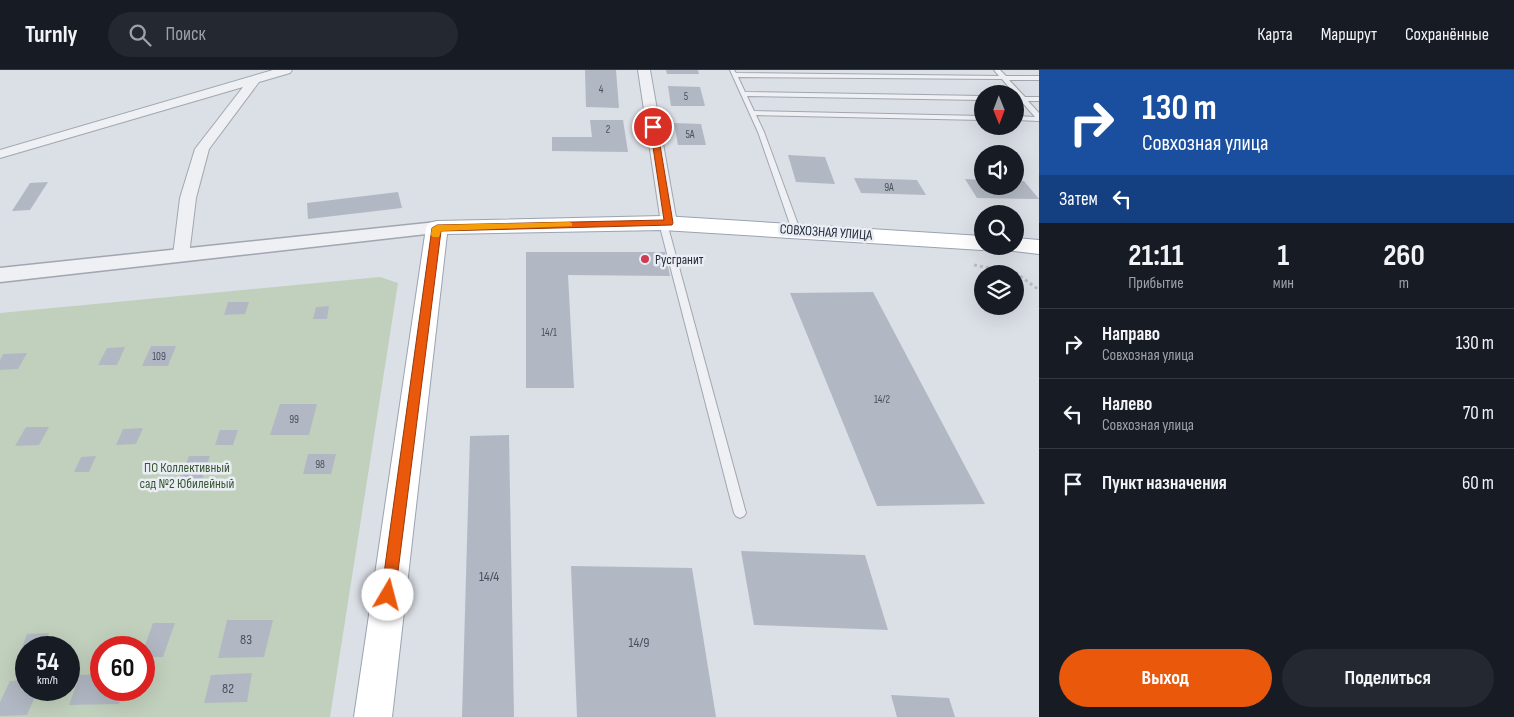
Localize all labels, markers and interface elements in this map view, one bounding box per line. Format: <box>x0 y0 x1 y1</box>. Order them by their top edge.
search box <box>108 12 458 57</box>
text: Turnly <box>25 20 78 49</box>
icon: search <box>126 21 154 49</box>
text: Поиск <box>166 23 206 46</box>
text: Карта <box>1257 24 1293 45</box>
text: Маршрут <box>1321 24 1377 45</box>
text: Сохранённые <box>1405 24 1489 45</box>
house number: 4 <box>599 83 604 96</box>
north arrow <box>974 85 1024 135</box>
map controls <box>974 85 1024 315</box>
text: 130 m <box>1142 87 1217 130</box>
house number: 5 <box>684 90 688 103</box>
icon: right <box>1059 90 1124 155</box>
pin <box>632 106 674 148</box>
icon: arrive <box>639 113 667 141</box>
house number: 2 <box>606 123 611 136</box>
house number: 5А <box>685 128 695 141</box>
text: Совхозная улица <box>1142 130 1269 157</box>
button: sound <box>974 145 1024 195</box>
house number: 9А <box>884 181 894 194</box>
icon: left <box>1108 185 1136 213</box>
text: Затем <box>1059 188 1098 211</box>
button: search <box>974 205 1024 255</box>
street label: СОВХОЗНАЯ УЛИЦА <box>779 220 874 244</box>
text: 21:11 <box>1128 238 1183 274</box>
text: 1 <box>1278 238 1289 274</box>
text: 260 <box>1383 238 1425 274</box>
place label: Русгранит <box>655 251 704 268</box>
marker: Русгранит <box>639 253 651 265</box>
button: layers <box>974 265 1024 315</box>
text: Прибытие <box>1128 274 1184 293</box>
text: мин <box>1273 274 1294 293</box>
text: m <box>1399 274 1409 293</box>
text: Направо <box>1102 323 1160 346</box>
house number: 14/1 <box>541 326 557 339</box>
icon: right <box>1059 330 1087 358</box>
text: 130 m <box>1456 332 1494 355</box>
text: Совхозная улица <box>1102 346 1194 365</box>
house number: 109 <box>152 350 166 363</box>
house number: 14/2 <box>874 393 891 406</box>
text: Налево <box>1102 393 1152 416</box>
icon: left <box>1059 400 1087 428</box>
text: 70 m <box>1463 402 1494 425</box>
house number: 99 <box>289 413 299 426</box>
text: Совхозная улица <box>1102 416 1194 435</box>
house number: 98 <box>315 458 325 471</box>
park label: ПО Коллективный сад №2 Юбилейный <box>140 459 235 492</box>
icon: arrive <box>1059 470 1087 498</box>
text: Пункт назначения <box>1102 472 1227 495</box>
text: 60 m <box>1462 472 1494 495</box>
position arrow <box>361 568 413 620</box>
house number: 14/4 <box>479 568 499 585</box>
house number: 83 <box>240 631 252 648</box>
house number: 14/9 <box>628 634 650 651</box>
speed limit sign: 60 <box>90 636 155 701</box>
text: 54 <box>36 647 59 678</box>
button: Выход <box>1059 649 1272 707</box>
button: Поделиться <box>1282 649 1494 707</box>
text: km/h <box>37 673 58 688</box>
house number: 82 <box>222 680 234 697</box>

